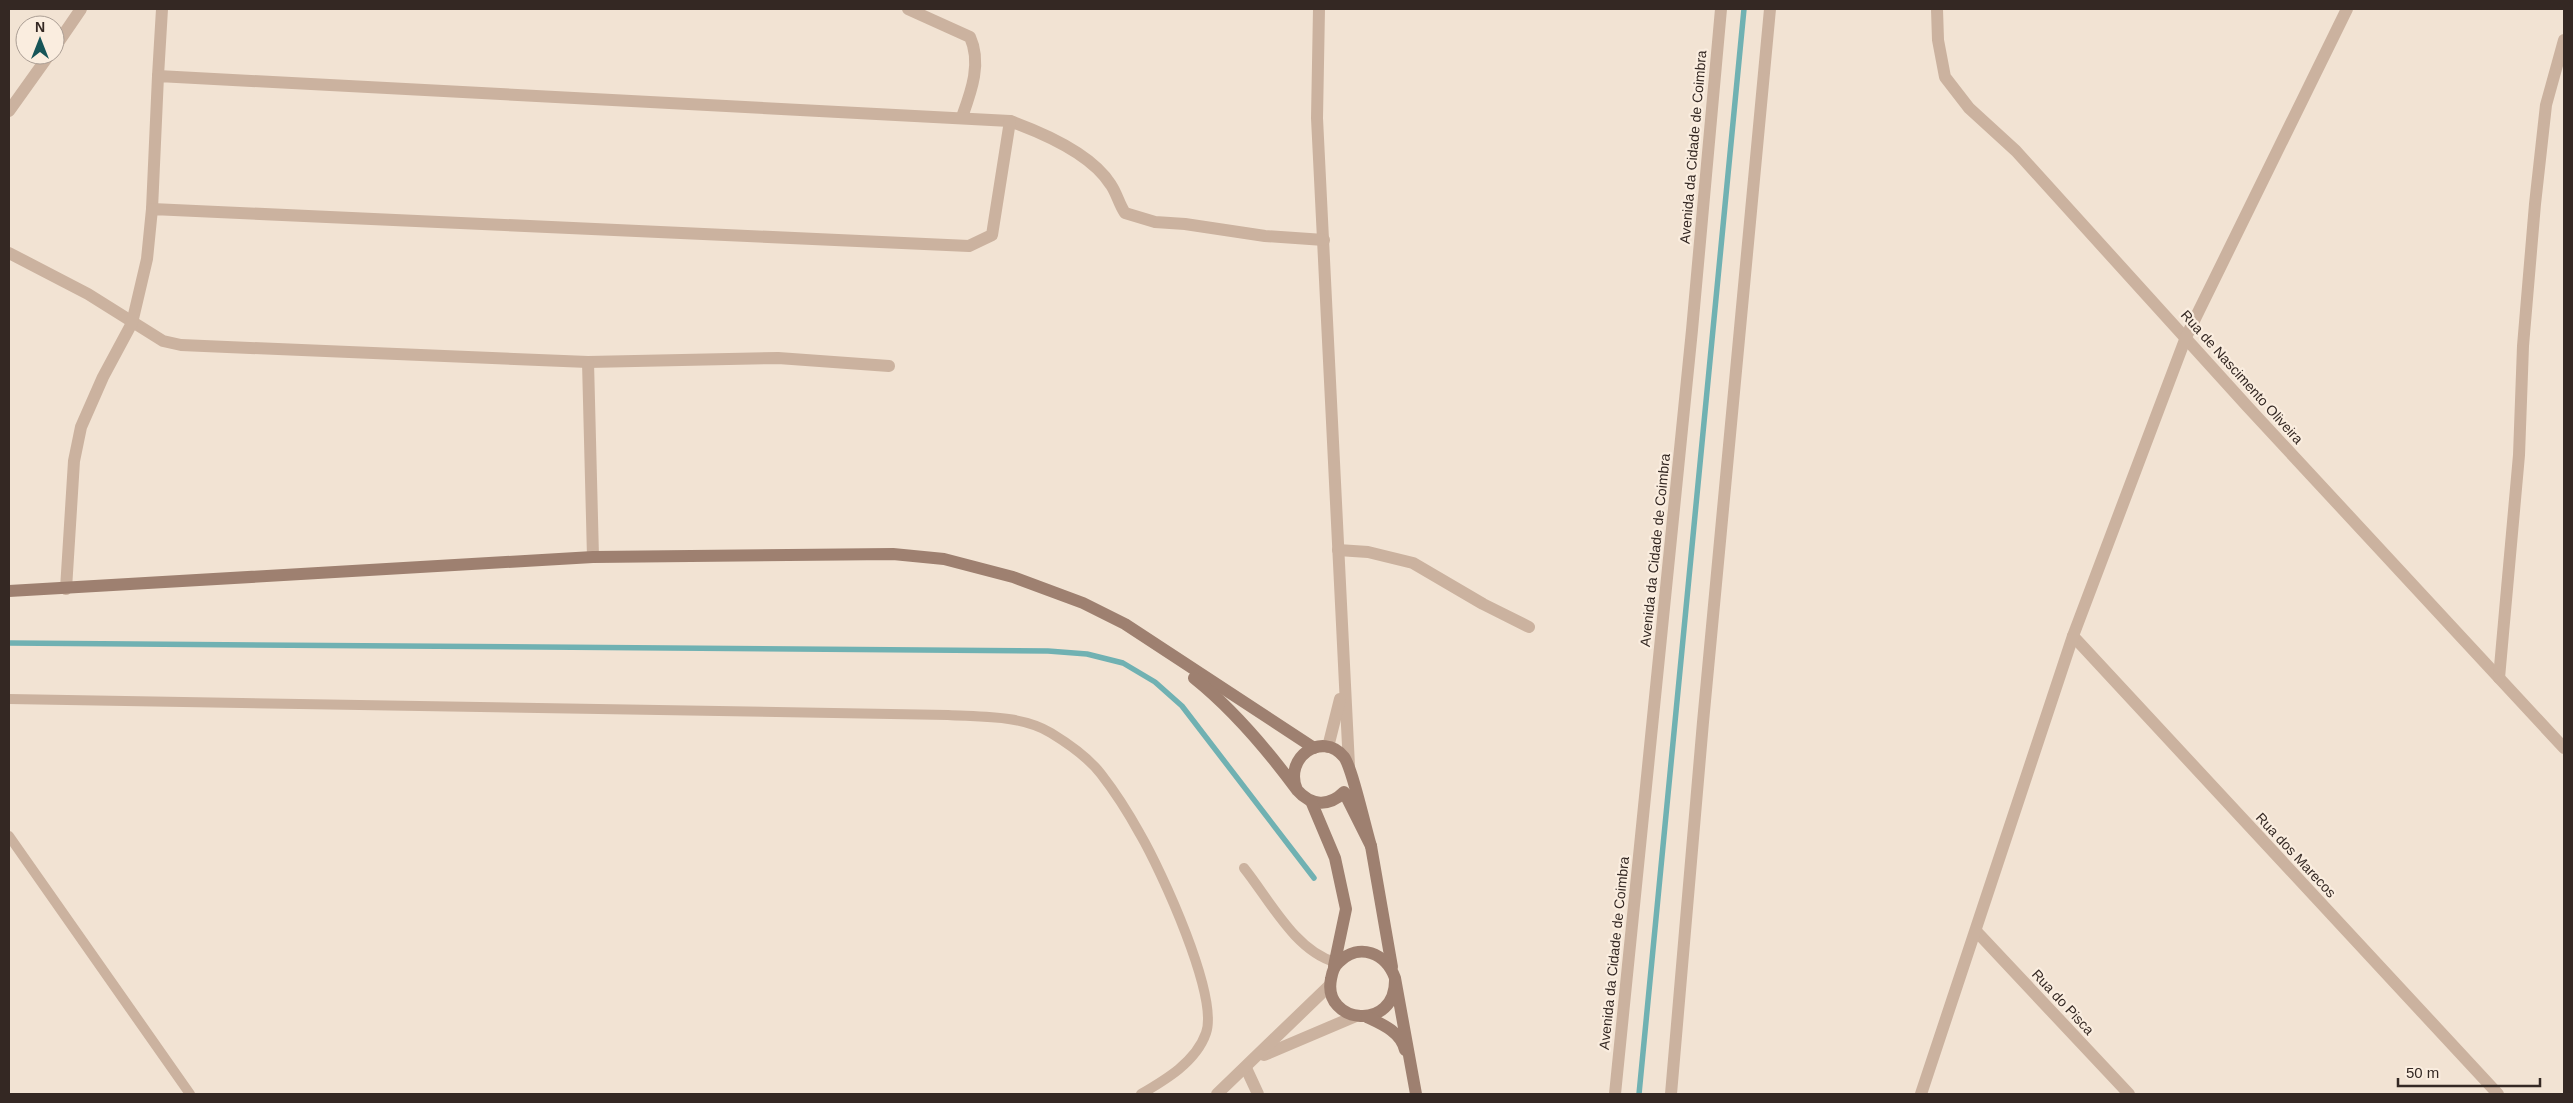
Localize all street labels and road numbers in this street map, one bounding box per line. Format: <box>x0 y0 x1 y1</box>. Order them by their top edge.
street label: Avenida da Cidade de Coimbra <box>1677 49 1709 244</box>
street label: Rua de Nascimento Oliveira <box>2178 307 2306 447</box>
street label: Avenida da Cidade de Coimbra <box>1637 452 1673 647</box>
street label: Rua dos Marecos <box>2253 809 2339 901</box>
street label: Avenida da Cidade de Coimbra <box>1596 855 1632 1050</box>
street label: Rua do Pisca <box>2029 966 2097 1038</box>

